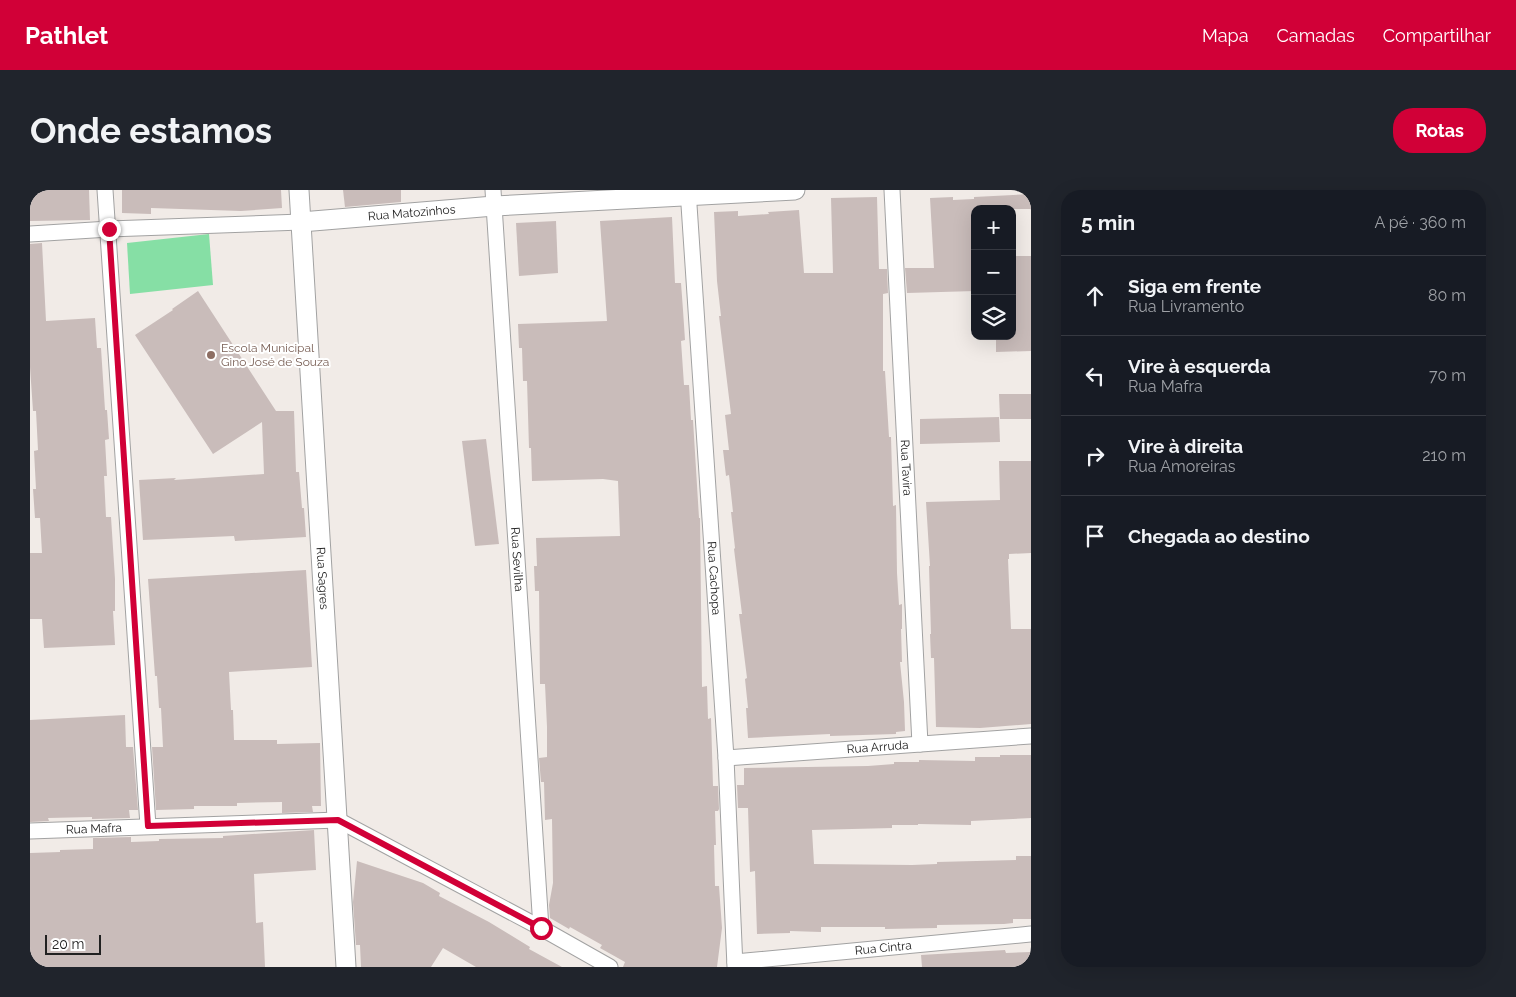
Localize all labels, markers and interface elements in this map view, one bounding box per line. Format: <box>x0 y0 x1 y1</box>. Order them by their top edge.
text: Pathlet <box>25 21 108 50</box>
text: Mapa <box>1202 25 1248 46</box>
text: Camadas <box>1276 25 1355 46</box>
text: Compartilhar <box>1383 25 1491 46</box>
button: Rotas <box>1393 108 1486 153</box>
text: Onde estamos <box>30 110 272 151</box>
street label: Rua Matozinhos <box>367 202 456 223</box>
map controls <box>971 205 1016 340</box>
button: + <box>971 205 1016 250</box>
text: 5 min <box>1081 210 1135 235</box>
text: A pé · 360 m <box>1374 213 1466 232</box>
route end <box>98 218 121 241</box>
button: − <box>971 250 1016 295</box>
text: Siga em frente <box>1128 275 1261 297</box>
icon: ahead <box>1081 282 1109 310</box>
text: 80 m <box>1428 286 1466 305</box>
button: layers <box>971 295 1016 340</box>
text: Rua Livramento <box>1128 297 1244 316</box>
place label: Escola Municipal Gino José de Souza <box>221 341 329 369</box>
marker: Escola Municipal Gino José de Souza <box>205 349 217 361</box>
text: Vire à esquerda <box>1128 355 1271 377</box>
icon: left <box>1081 362 1109 390</box>
text: 70 m <box>1429 366 1466 385</box>
text: Rua Mafra <box>1128 377 1203 396</box>
text: Vire à direita <box>1128 435 1243 457</box>
street label: Rua Tavira <box>898 439 914 496</box>
icon: right <box>1081 442 1109 470</box>
text: 210 m <box>1422 446 1466 465</box>
text: Rua Amoreiras <box>1128 457 1235 476</box>
icon: arrive <box>1081 522 1109 550</box>
text: Chegada ao destino <box>1128 525 1310 547</box>
street label: Rua Sevilha <box>508 527 526 592</box>
street label: Rua Cachopa <box>705 541 723 616</box>
street label: Rua Sagres <box>314 547 331 610</box>
street label: Rua Arruda <box>846 738 909 756</box>
street label: Rua Mafra <box>66 821 122 837</box>
route start <box>530 917 553 940</box>
scale bar <box>45 932 101 955</box>
text: 20 m <box>52 936 84 952</box>
street label: Rua Cintra <box>854 938 912 958</box>

